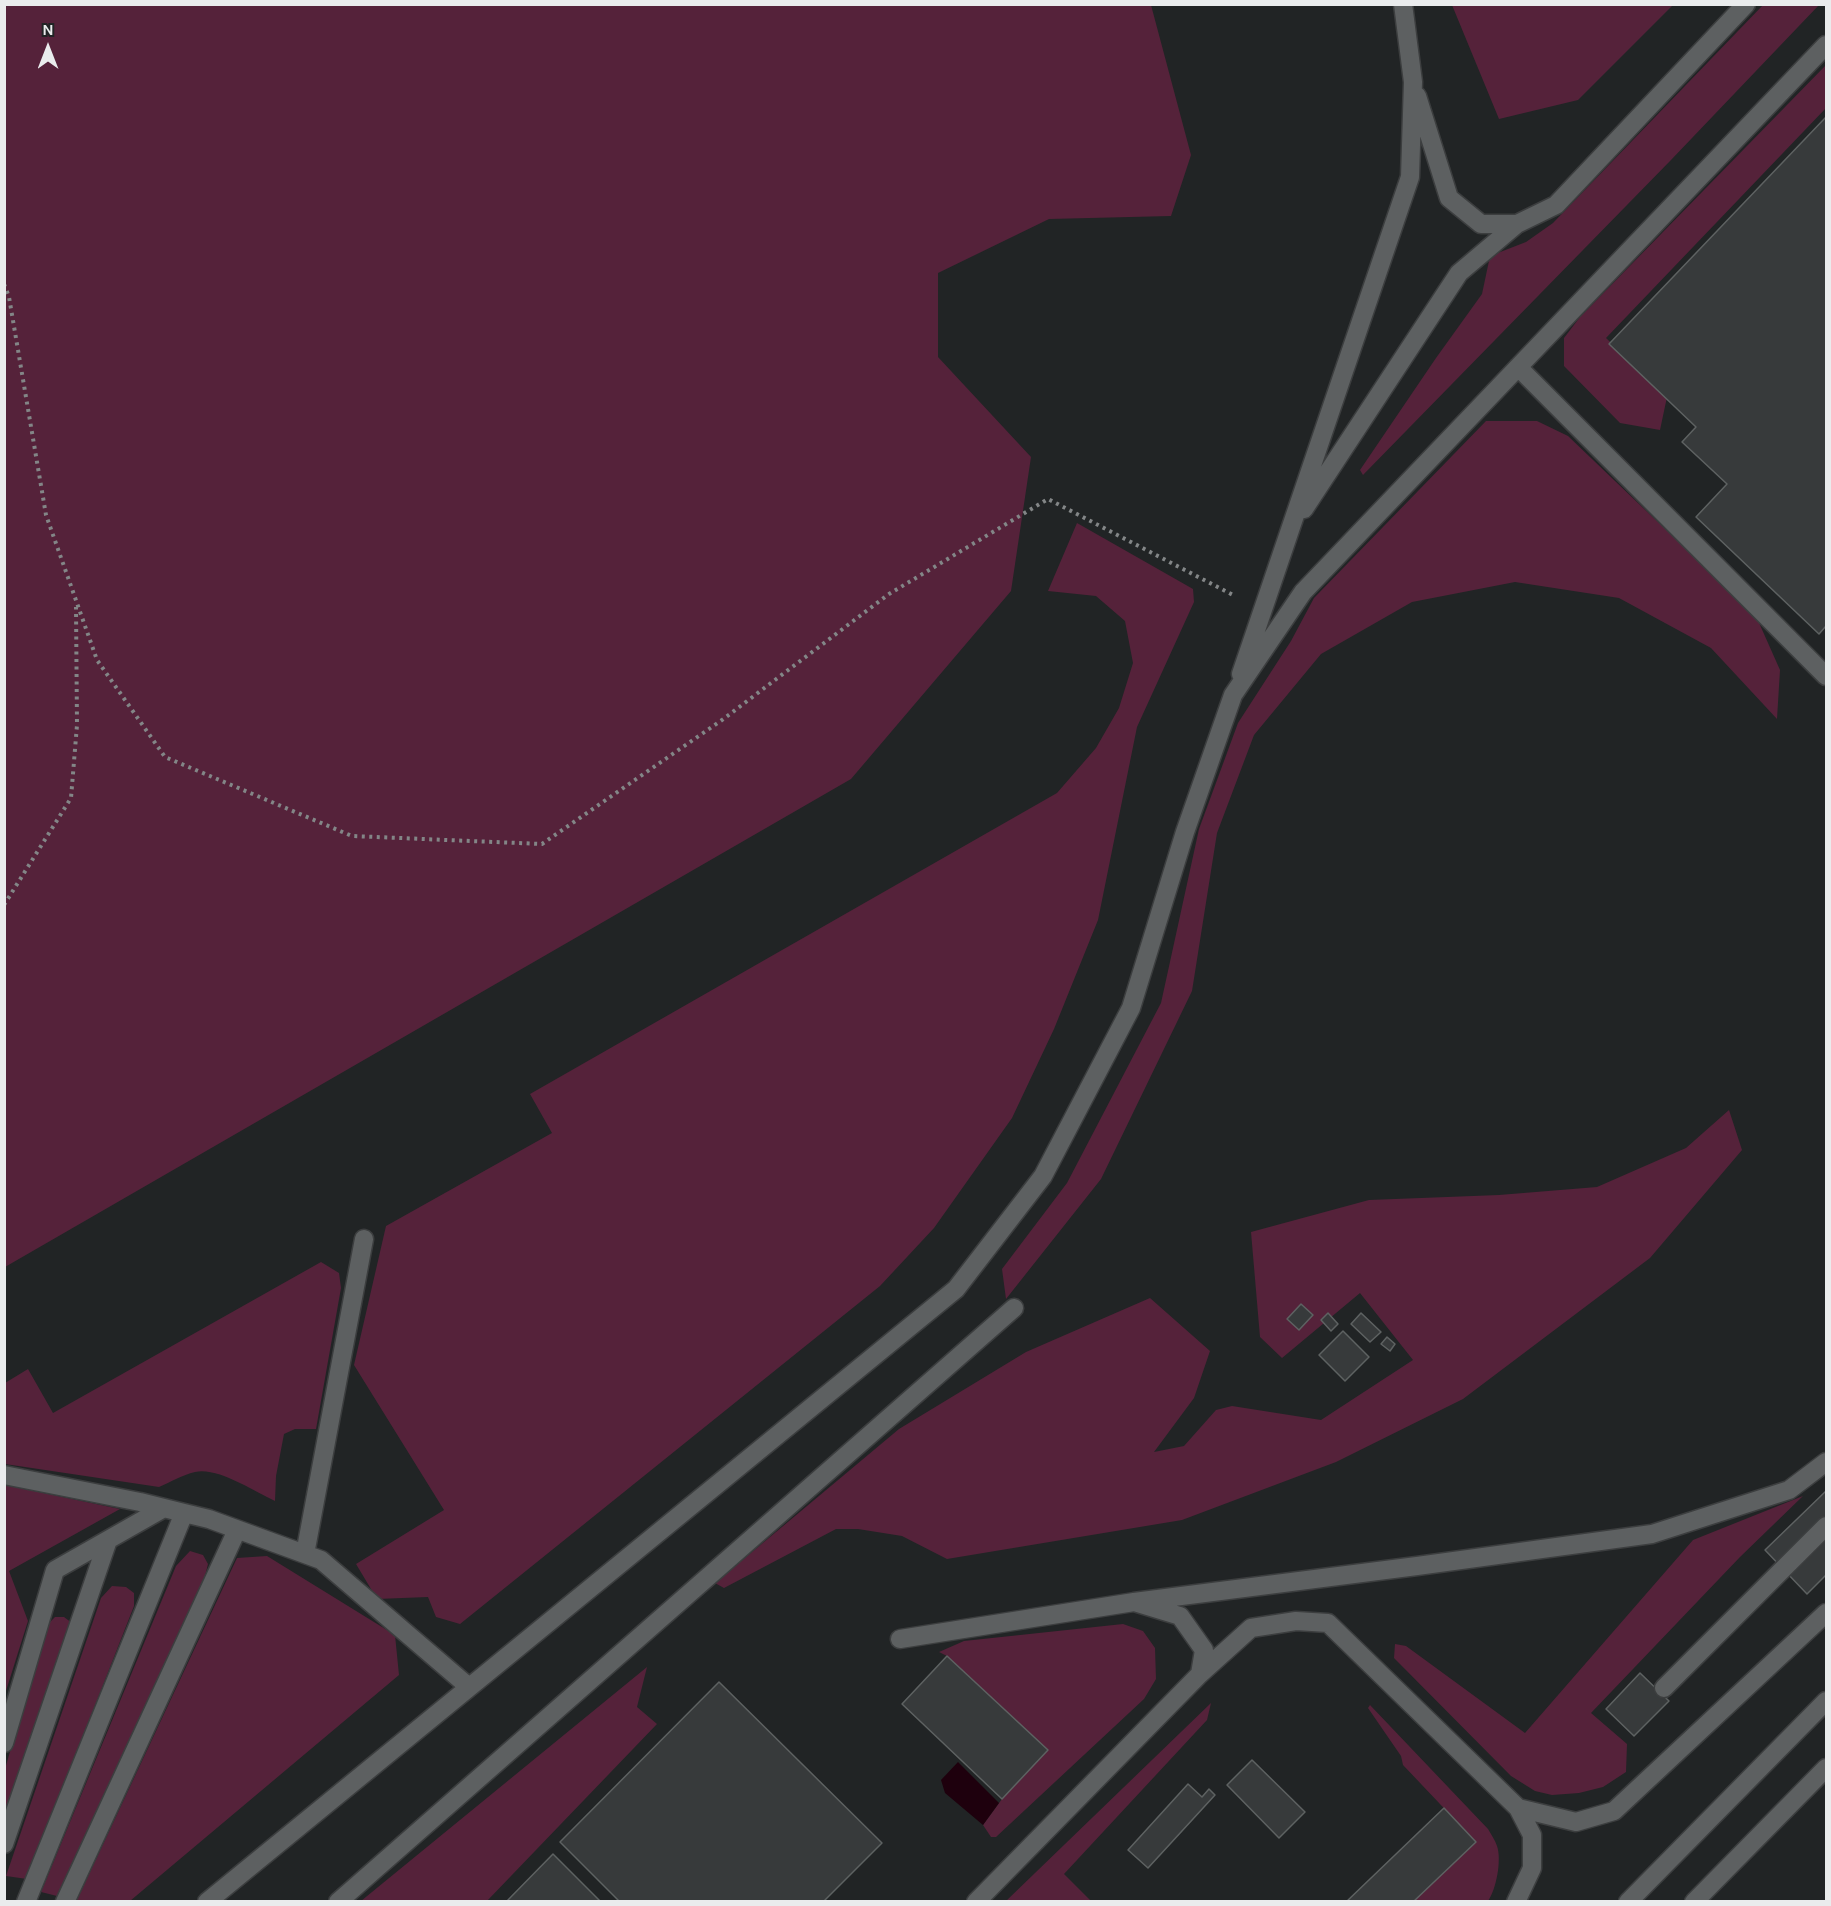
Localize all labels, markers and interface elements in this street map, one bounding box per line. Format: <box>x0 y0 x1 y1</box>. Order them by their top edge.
north arrow <box>18 18 78 78</box>
text: N <box>42 20 54 39</box>

